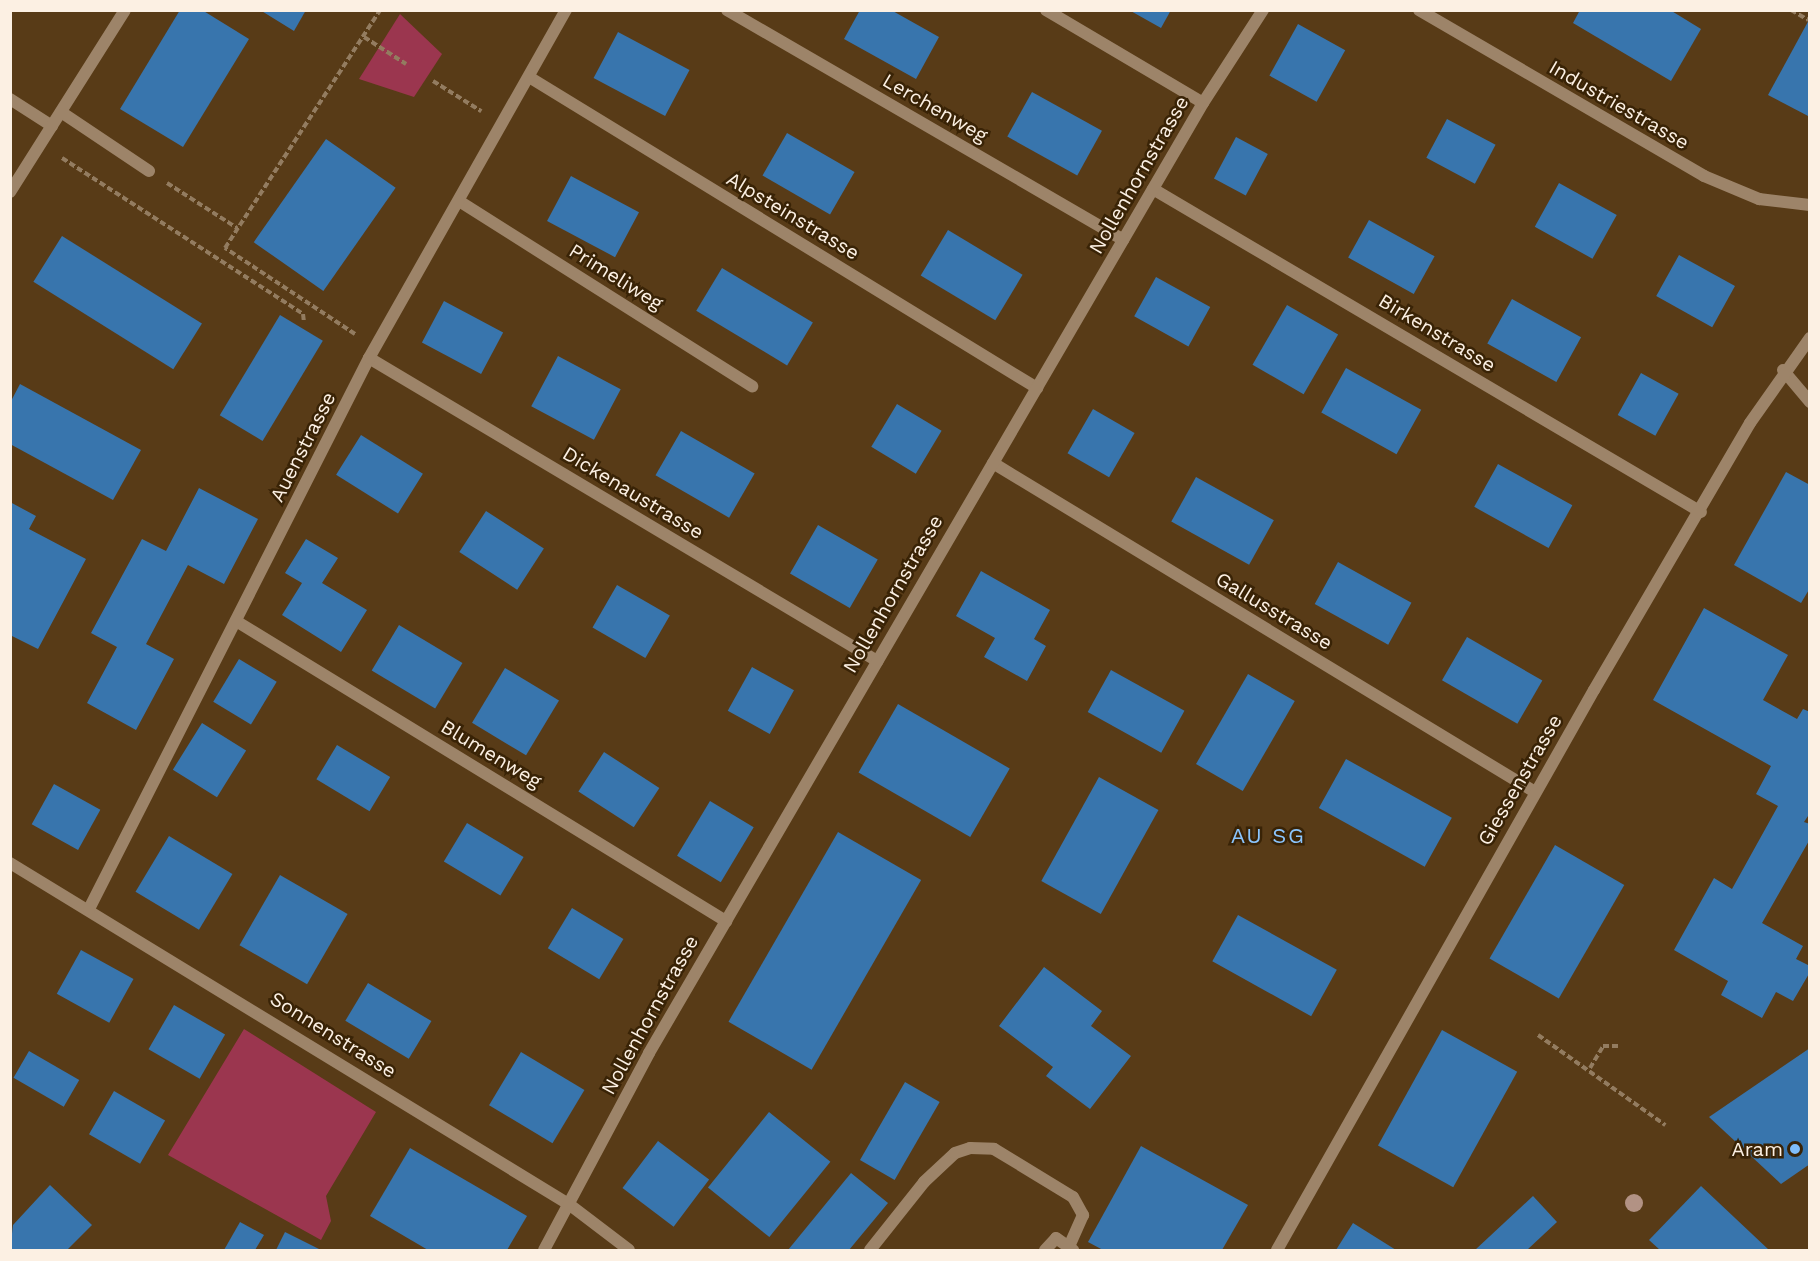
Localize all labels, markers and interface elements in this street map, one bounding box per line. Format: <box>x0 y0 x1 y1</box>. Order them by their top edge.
street label: Industriestrasse <box>1545 55 1693 155</box>
street label: Lerchenweg <box>878 68 992 148</box>
street label: Nollenhornstrasse <box>1084 92 1194 258</box>
street label: Alpsteinstrasse <box>722 167 864 265</box>
street label: Primeliweg <box>565 239 667 315</box>
street label: Birkenstrasse <box>1374 289 1500 377</box>
street label: Auenstrasse <box>265 388 341 506</box>
street label: Dickenaustrasse <box>558 441 708 545</box>
street label: Nollenhornstrasse <box>838 511 948 677</box>
street label: Gallusstrasse <box>1211 567 1337 655</box>
street label: Giessenstrasse <box>1473 710 1567 850</box>
street label: Blumenweg <box>436 715 546 793</box>
district label: AU SG <box>1231 823 1305 849</box>
street label: Nollenhornstrasse <box>596 931 704 1099</box>
street label: Sonnenstrasse <box>265 987 401 1083</box>
place label: Aram <box>1732 1137 1783 1161</box>
marker: Aram <box>1788 1142 1802 1156</box>

